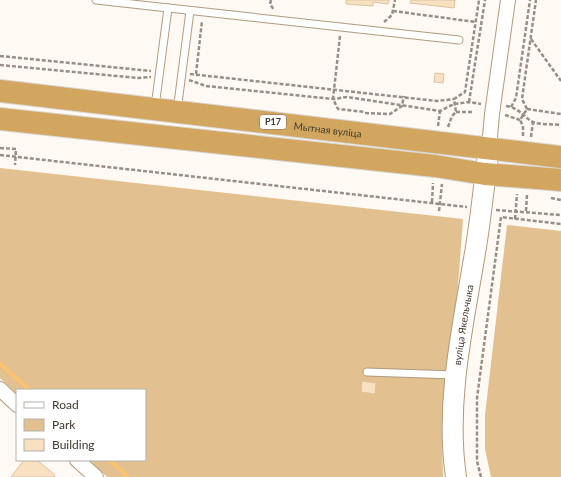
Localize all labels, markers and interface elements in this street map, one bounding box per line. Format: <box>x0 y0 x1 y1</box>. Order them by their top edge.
road number: Р17 <box>260 115 286 129</box>
street label: Мытная вуліца <box>293 120 362 140</box>
street label: вуліца Якельчыка <box>451 283 475 366</box>
legend <box>16 389 146 461</box>
text: Road <box>52 397 79 412</box>
text: Park <box>52 417 76 432</box>
text: Building <box>52 437 95 452</box>

